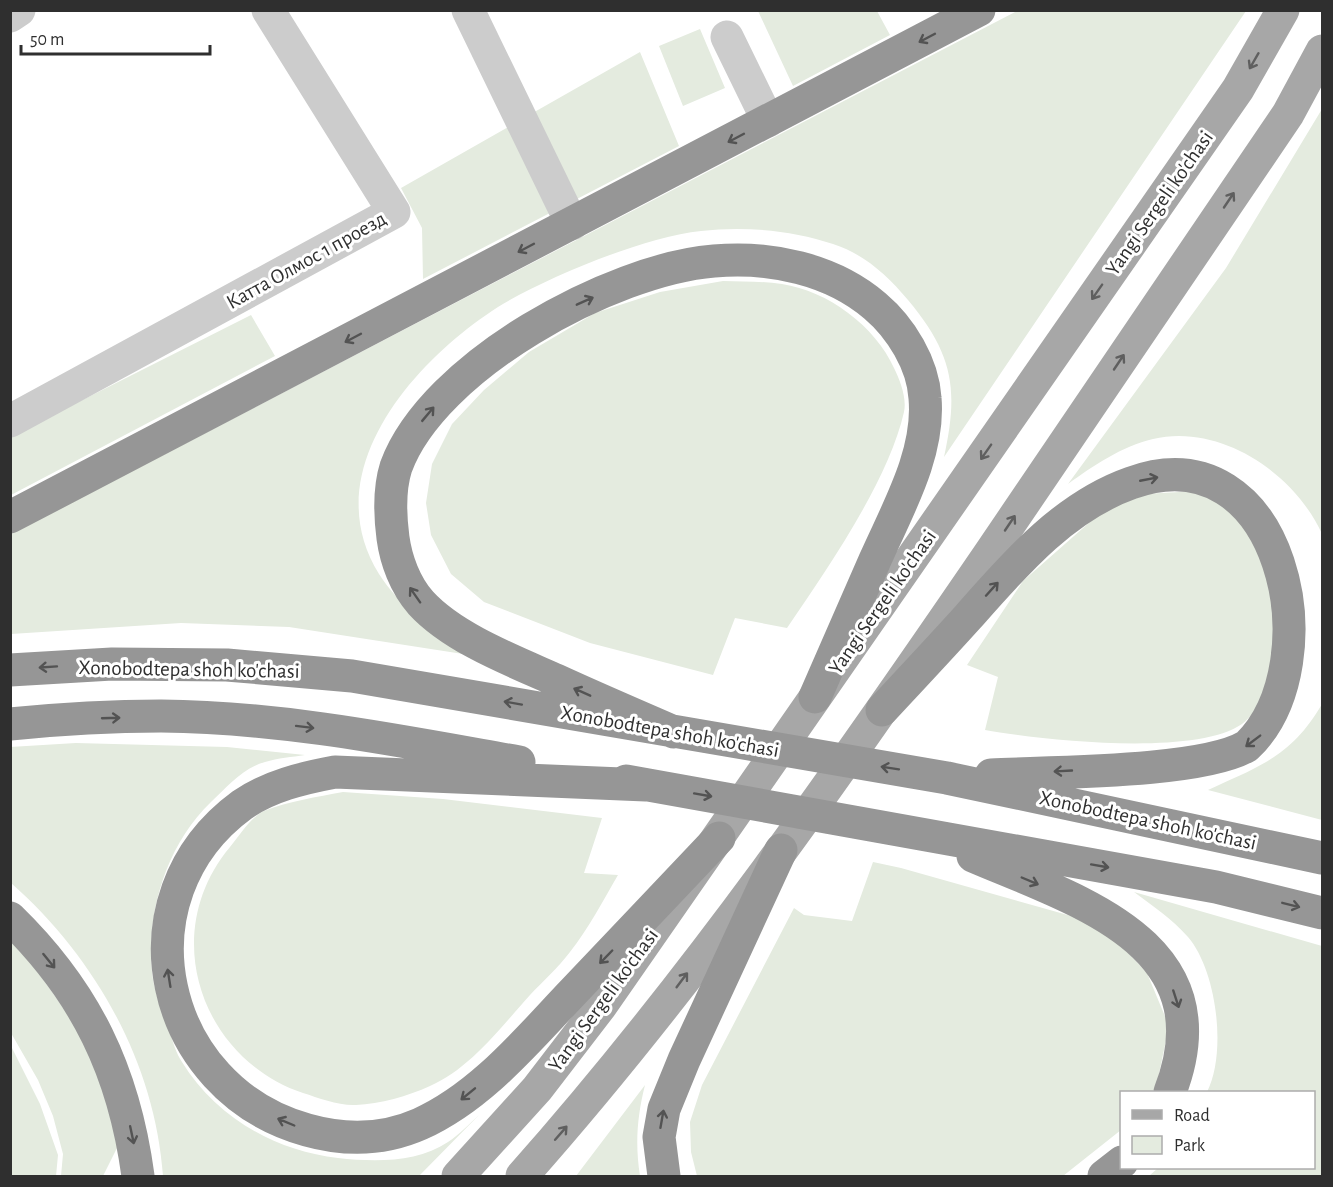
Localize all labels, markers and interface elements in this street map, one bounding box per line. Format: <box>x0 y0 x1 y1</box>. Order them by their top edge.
scale bar <box>21 18 210 56</box>
text: 50 m <box>30 31 64 49</box>
one-way arrow <box>919 32 937 44</box>
one-way arrow <box>1248 52 1260 69</box>
street label: Yangi Sergeli ko'chasi <box>1102 127 1217 279</box>
one-way arrow <box>728 132 745 144</box>
one-way arrow <box>1223 193 1235 209</box>
street label: Катта Олмос 1 проезд <box>223 208 390 313</box>
one-way arrow <box>517 242 535 254</box>
one-way arrow <box>1091 283 1103 299</box>
one-way arrow <box>576 295 594 306</box>
one-way arrow <box>345 332 362 344</box>
one-way arrow <box>1113 354 1125 370</box>
one-way arrow <box>421 407 435 422</box>
one-way arrow <box>980 443 992 459</box>
one-way arrow <box>1139 473 1158 484</box>
one-way arrow <box>1004 515 1016 532</box>
street label: Yangi Sergeli ko'chasi <box>825 526 940 678</box>
one-way arrow <box>985 582 999 597</box>
one-way arrow <box>409 587 421 603</box>
street label: Xonobodtepa shoh ko'chasi <box>78 657 300 682</box>
one-way arrow <box>38 662 58 673</box>
one-way arrow <box>573 686 591 697</box>
one-way arrow <box>504 698 523 709</box>
street label: Xonobodtepa shoh ko'chasi <box>559 702 781 761</box>
one-way arrow <box>100 712 120 723</box>
one-way arrow <box>295 722 315 733</box>
one-way arrow <box>1245 735 1261 747</box>
one-way arrow <box>880 762 900 773</box>
one-way arrow <box>1053 766 1073 777</box>
street label: Xonobodtepa shoh ko'chasi <box>1038 787 1258 854</box>
one-way arrow <box>693 790 713 801</box>
one-way arrow <box>1090 861 1109 872</box>
one-way arrow <box>1021 876 1039 887</box>
one-way arrow <box>1281 899 1300 911</box>
street label: Yangi Sergeli ko'chasi <box>545 925 662 1076</box>
one-way arrow <box>599 949 614 964</box>
one-way arrow <box>43 953 56 969</box>
one-way arrow <box>164 969 175 988</box>
one-way arrow <box>676 973 688 989</box>
one-way arrow <box>1171 989 1182 1008</box>
one-way arrow <box>461 1087 476 1101</box>
legend <box>1120 1091 1315 1169</box>
text: Road <box>1174 1107 1210 1125</box>
one-way arrow <box>657 1110 668 1129</box>
one-way arrow <box>278 1116 296 1127</box>
one-way arrow <box>127 1125 138 1145</box>
one-way arrow <box>554 1126 568 1141</box>
text: Park <box>1174 1137 1206 1155</box>

